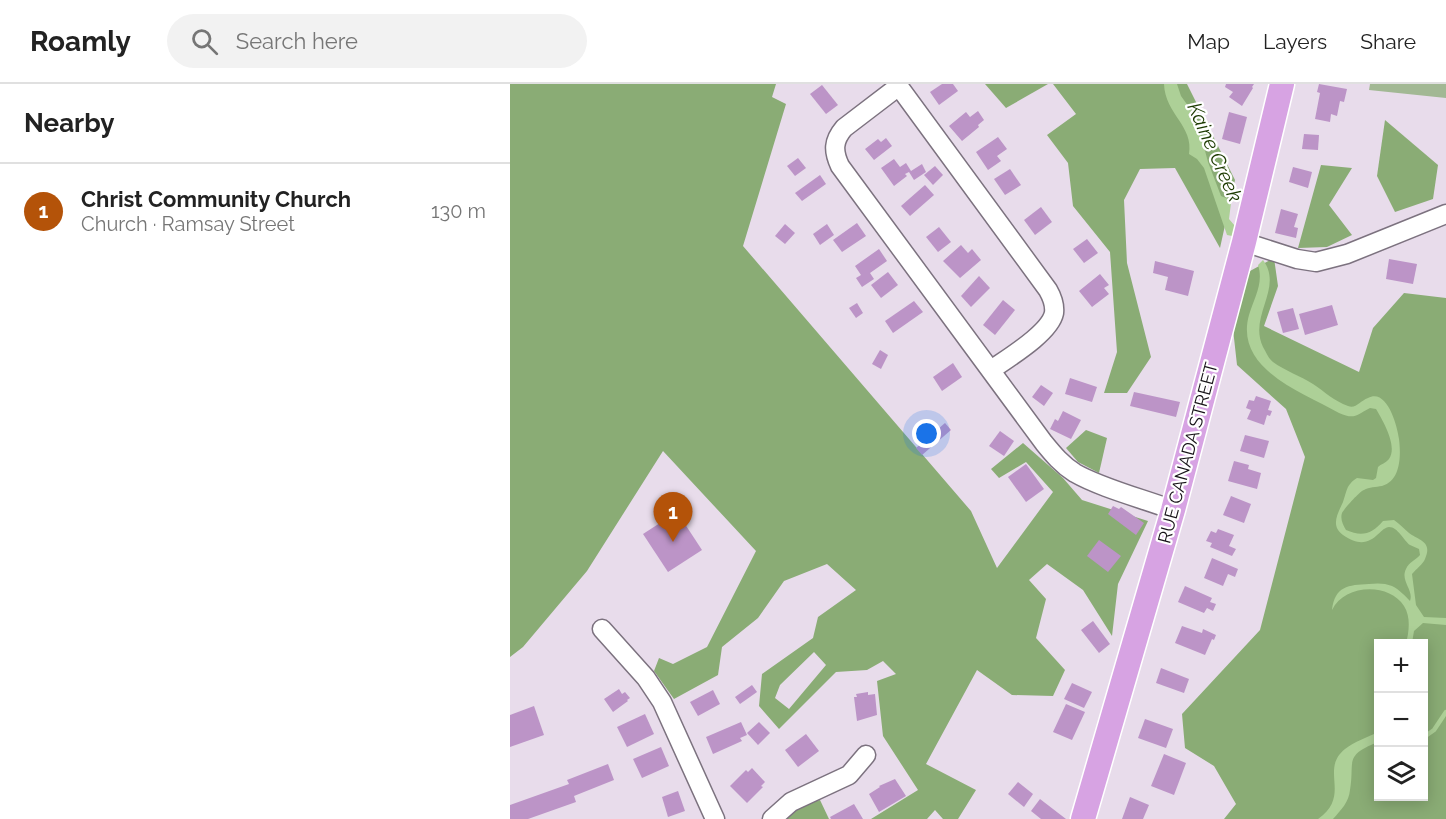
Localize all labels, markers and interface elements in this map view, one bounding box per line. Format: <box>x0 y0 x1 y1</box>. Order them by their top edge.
search box <box>167 14 587 68</box>
text: Roamly <box>30 25 131 58</box>
icon: search <box>188 25 221 58</box>
text: Search here <box>236 28 358 54</box>
text: Map <box>1187 29 1230 54</box>
text: Layers <box>1263 29 1327 54</box>
text: Share <box>1360 29 1416 54</box>
water label: Kaine Creek <box>1182 98 1248 206</box>
text: Nearby <box>24 108 114 138</box>
text: Christ Community Church <box>81 186 351 212</box>
text: 1 <box>39 199 48 223</box>
text: 130 m <box>431 199 486 223</box>
text: Church · Ramsay Street <box>81 212 295 236</box>
street label: RUE CANADA STREET <box>1153 360 1222 546</box>
your location <box>912 419 941 448</box>
pin: 1 <box>654 492 692 542</box>
map controls <box>1374 639 1428 801</box>
button: + <box>1374 639 1428 693</box>
button: − <box>1374 693 1428 747</box>
button: layers <box>1374 747 1428 801</box>

